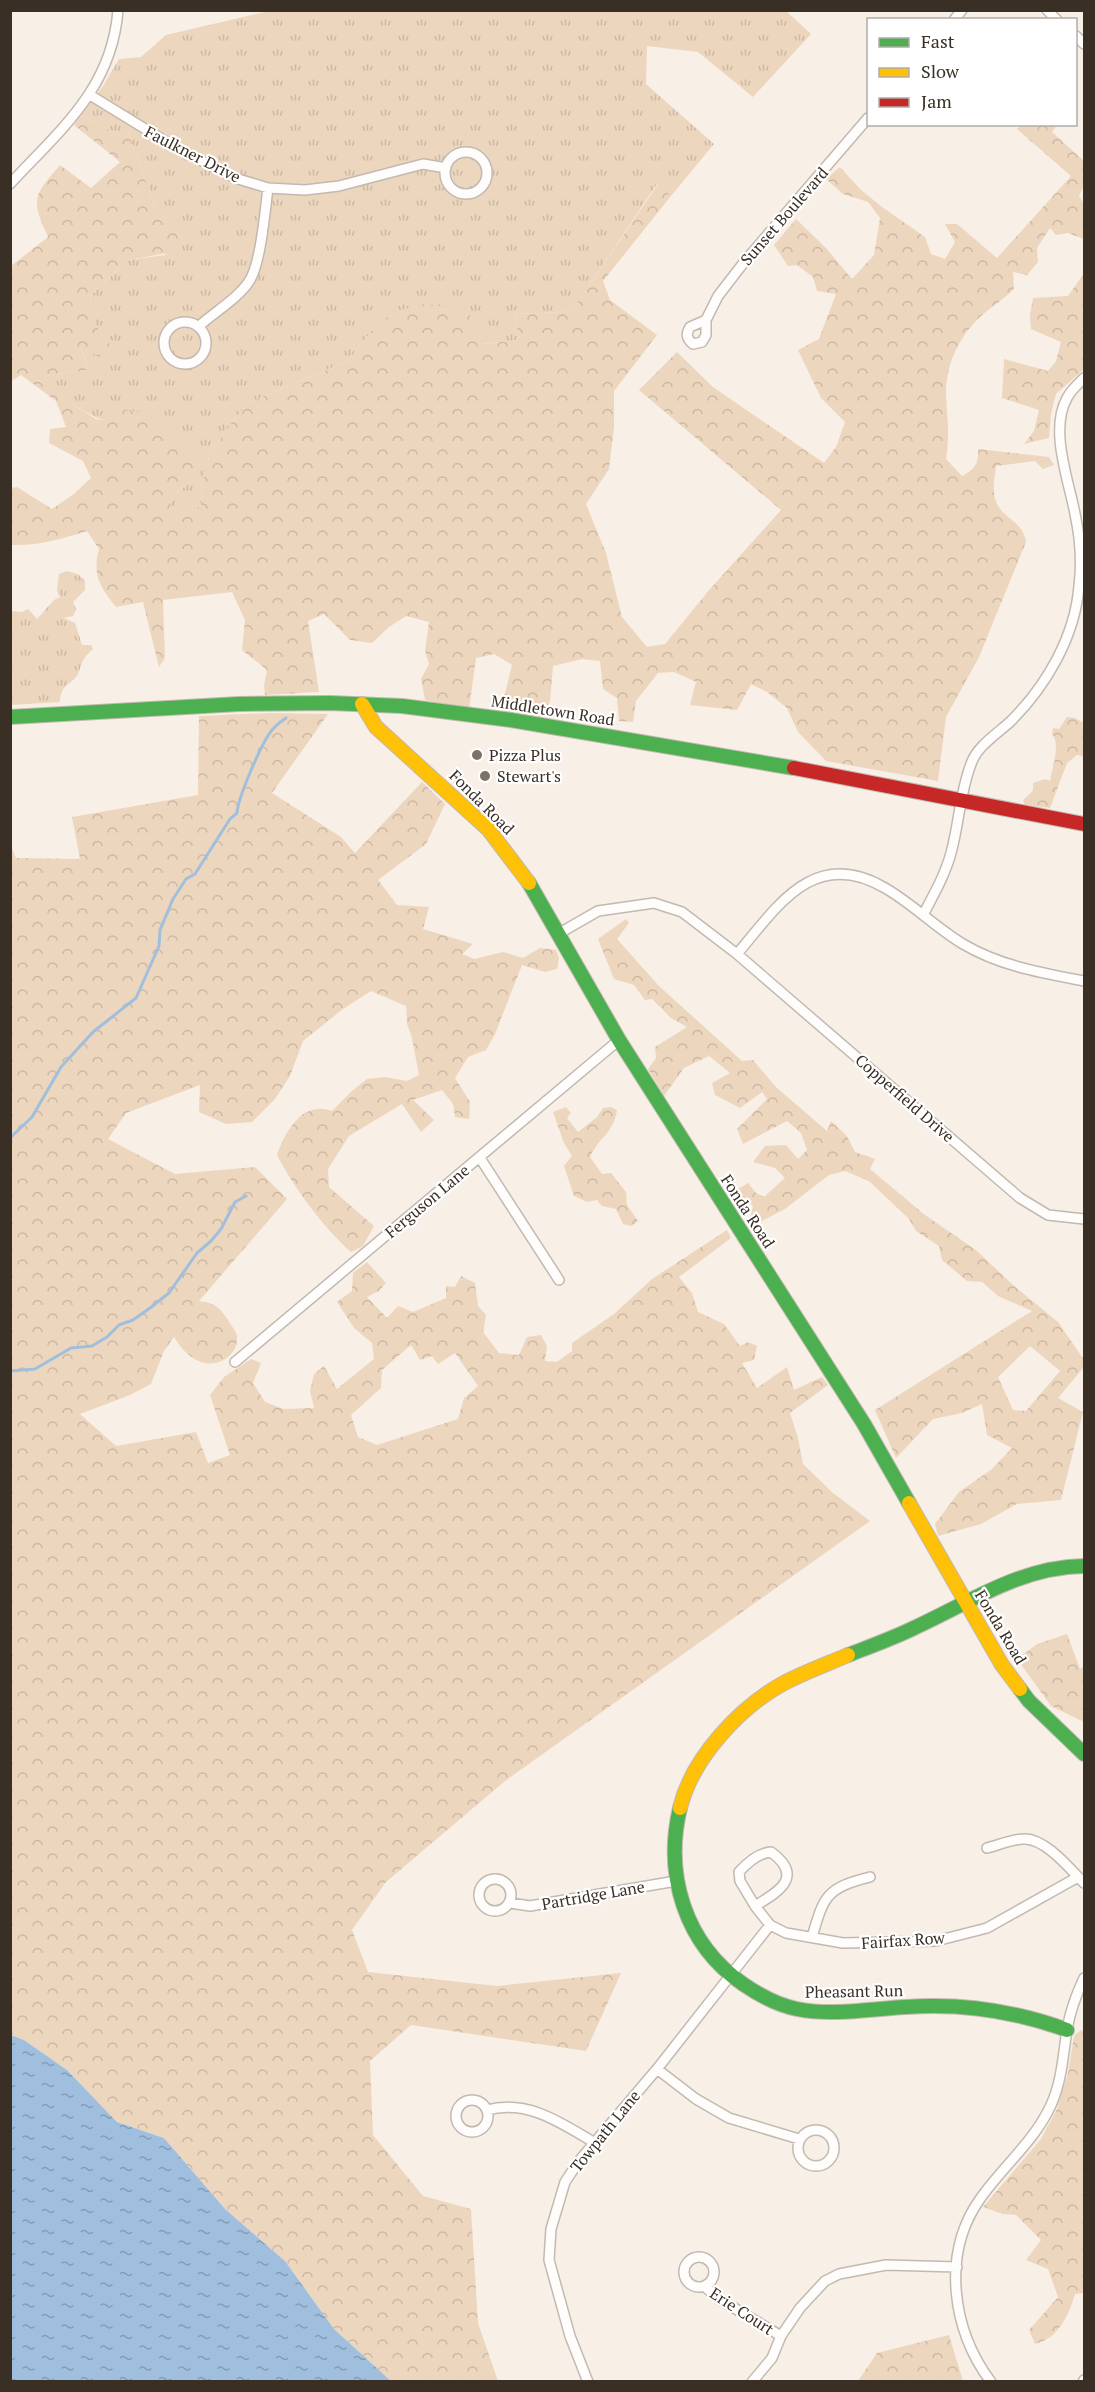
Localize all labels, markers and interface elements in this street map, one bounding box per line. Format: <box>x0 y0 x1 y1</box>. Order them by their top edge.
legend <box>867 18 1077 126</box>
text: Fast <box>921 29 955 53</box>
text: Slow <box>921 59 960 83</box>
text: Jam <box>921 89 952 113</box>
street label: Faulkner Drive <box>141 120 245 188</box>
street label: Sunset Boulevard <box>735 162 833 270</box>
street label: Middletown Road <box>490 689 616 731</box>
place label: Pizza Plus <box>489 744 561 766</box>
marker: Pizza Plus <box>470 748 484 762</box>
street label: Fonda Road <box>445 765 519 839</box>
place label: Stewart's <box>497 765 561 787</box>
marker: Stewart's <box>478 769 492 783</box>
street label: Copperfield Drive <box>851 1049 959 1147</box>
street label: Ferguson Lane <box>380 1159 474 1243</box>
street label: Fonda Road <box>716 1170 780 1252</box>
street label: Fonda Road <box>970 1586 1032 1669</box>
street label: Partridge Lane <box>540 1875 646 1915</box>
street label: Fairfax Row <box>860 1926 946 1954</box>
street label: Pheasant Run <box>805 1979 904 2003</box>
street label: Towpath Lane <box>565 2085 645 2177</box>
street label: Erie Court <box>706 2282 778 2340</box>

